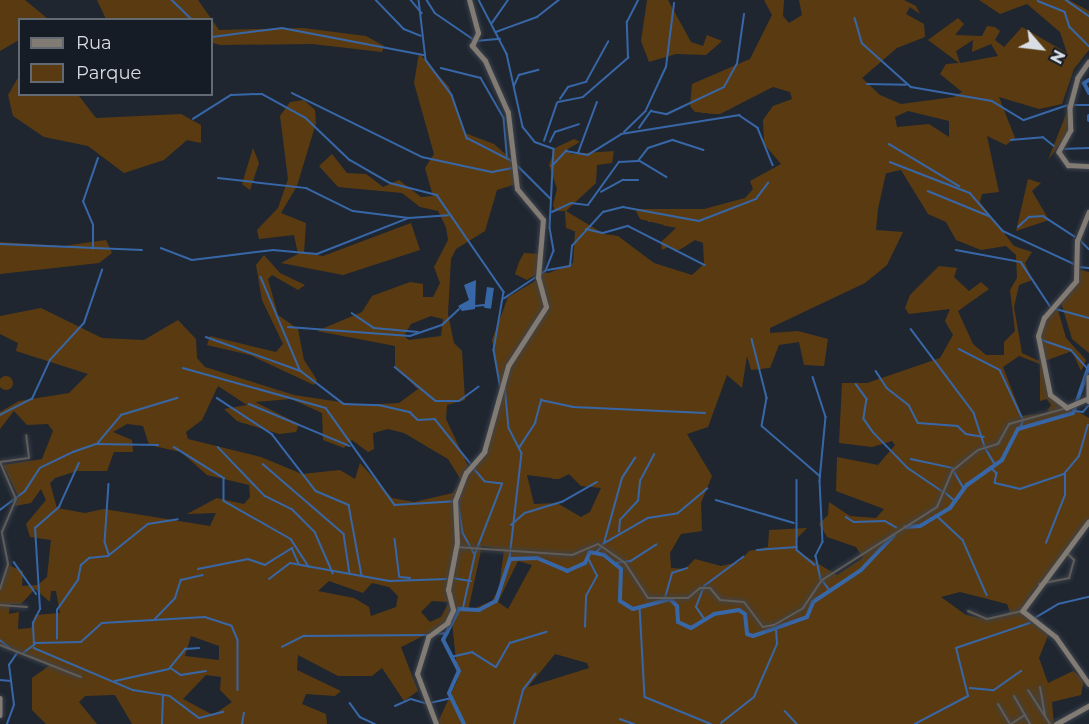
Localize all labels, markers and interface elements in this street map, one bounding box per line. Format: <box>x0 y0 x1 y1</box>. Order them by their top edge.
legend <box>18 18 213 96</box>
north arrow <box>1011 18 1071 78</box>
text: Rua <box>76 32 112 54</box>
text: N <box>1046 47 1069 67</box>
text: Parque <box>76 62 141 84</box>

